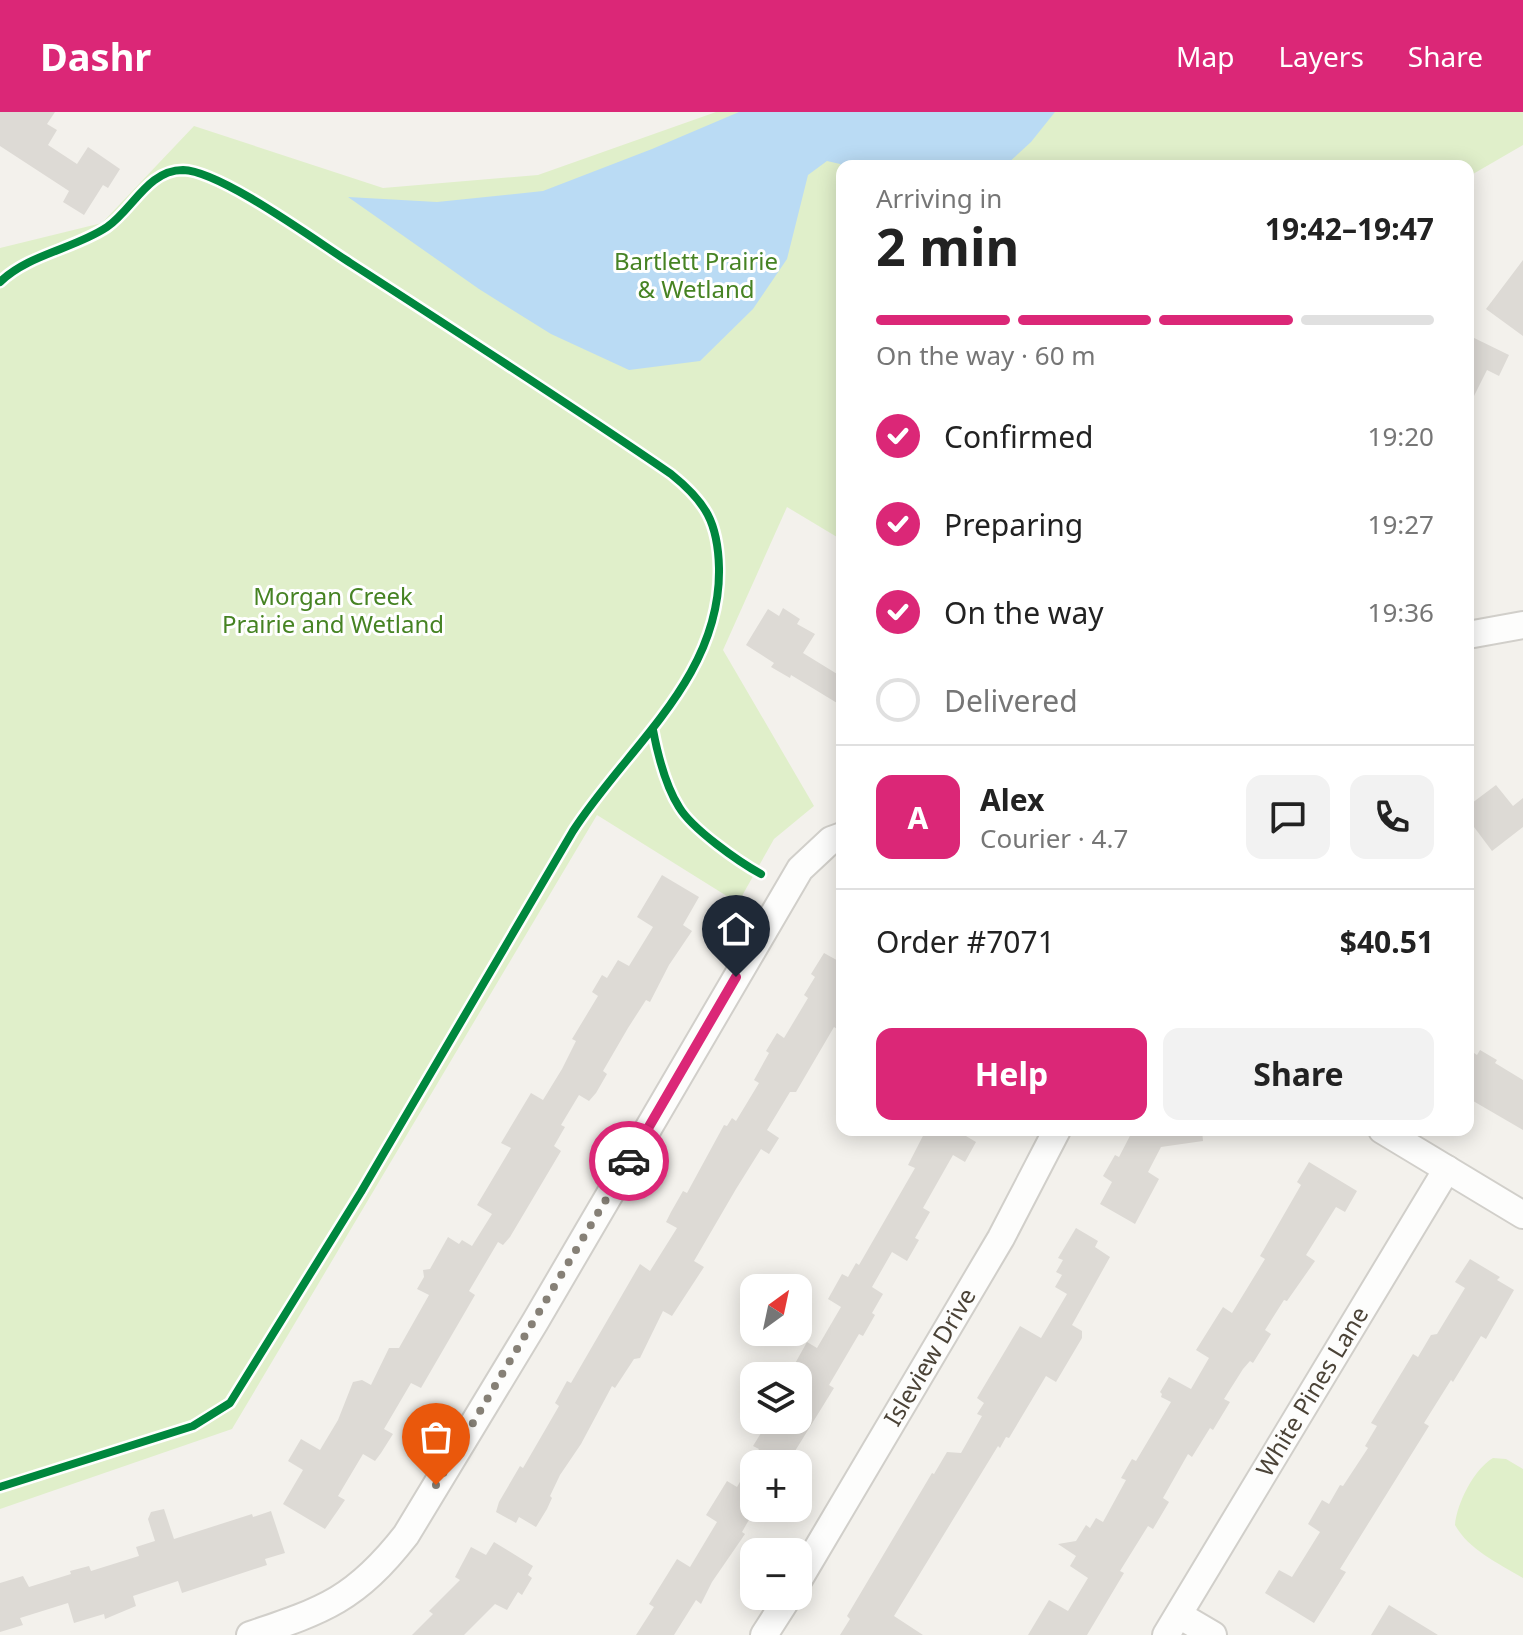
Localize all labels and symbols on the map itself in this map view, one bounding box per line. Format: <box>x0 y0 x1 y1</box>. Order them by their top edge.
park label: Bartlett Prairie & Wetland <box>614 244 778 305</box>
park label: Morgan Creek Prairie and Wetland <box>222 579 444 640</box>
pin <box>702 895 770 977</box>
courier <box>589 1121 669 1201</box>
north arrow <box>740 1274 812 1346</box>
street label: Isleview Drive <box>875 1281 983 1432</box>
street label: White Pines Lane <box>1247 1300 1375 1482</box>
pin <box>402 1403 470 1485</box>

